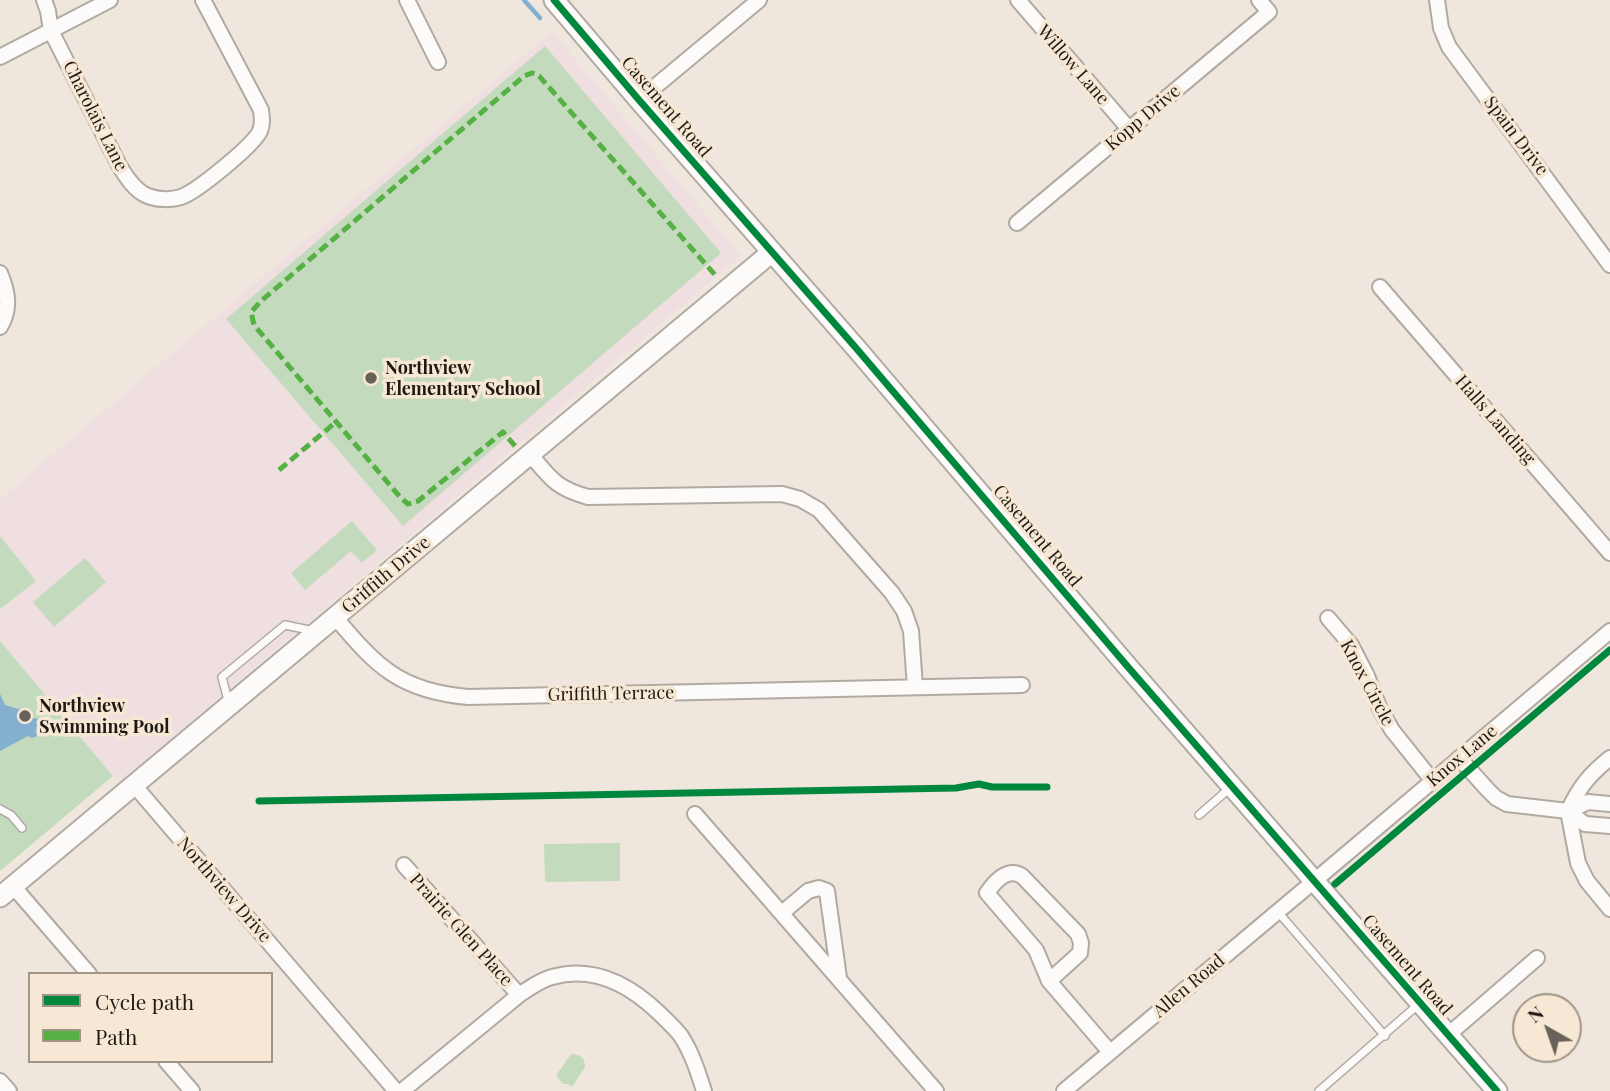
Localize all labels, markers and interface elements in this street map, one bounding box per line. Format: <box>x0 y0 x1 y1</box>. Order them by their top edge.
street label: Willow Lane <box>1032 21 1114 109</box>
street label: Casement Road <box>616 52 716 162</box>
street label: Charolais Lane <box>58 57 132 175</box>
street label: Kopp Drive <box>1101 80 1185 156</box>
street label: Spain Drive <box>1479 92 1553 180</box>
place label: Northview Elementary School <box>385 357 541 400</box>
marker: Northview Elementary School <box>363 370 379 386</box>
street label: Halls Landing <box>1450 371 1540 469</box>
street label: Casement Road <box>988 481 1086 591</box>
street label: Griffith Drive <box>338 532 434 618</box>
street label: Knox Circle <box>1335 636 1399 730</box>
street label: Griffith Terrace <box>547 682 675 706</box>
place label: Northview Swimming Pool <box>39 695 170 738</box>
marker: Northview Swimming Pool <box>17 708 33 724</box>
street label: Knox Lane <box>1422 720 1502 792</box>
street label: Northview Drive <box>172 833 276 947</box>
street label: Prairie Glen Place <box>405 869 517 991</box>
street label: Casement Road <box>1357 910 1457 1020</box>
street label: Allen Road <box>1149 950 1229 1022</box>
legend <box>28 972 273 1063</box>
text: Cycle path <box>95 987 194 1015</box>
north arrow <box>1512 993 1582 1063</box>
text: N <box>1521 999 1548 1028</box>
text: Path <box>95 1022 137 1050</box>

